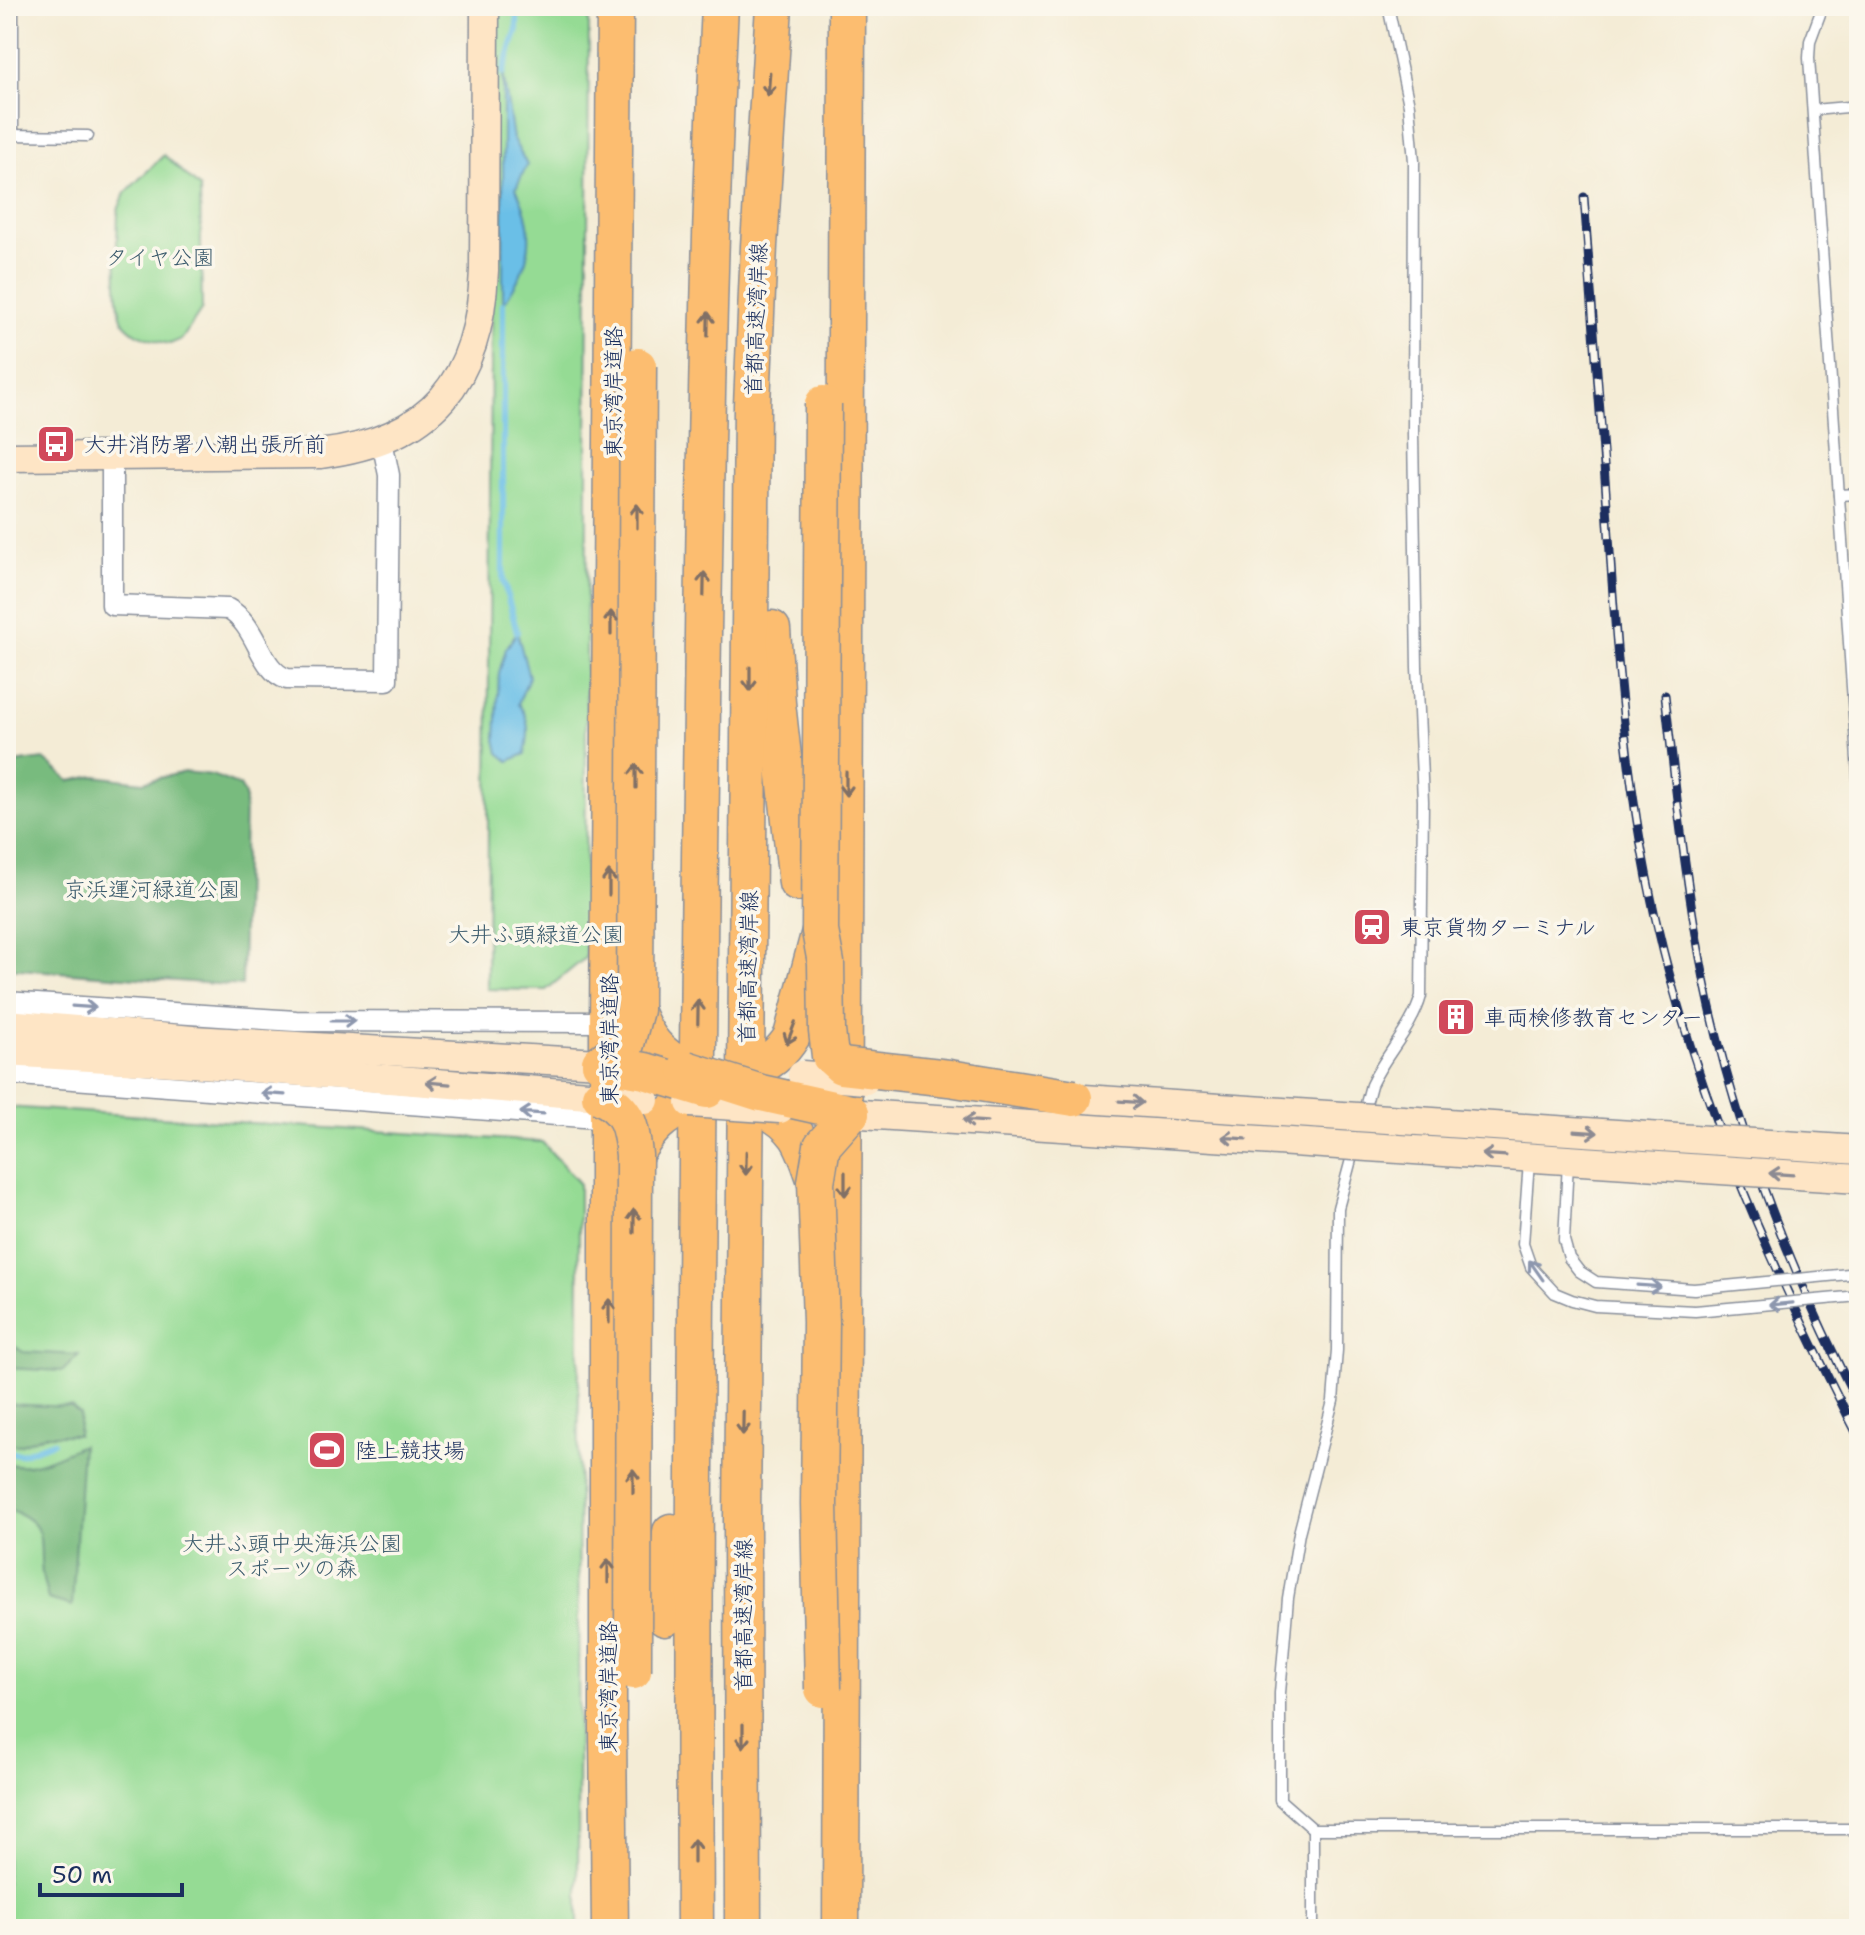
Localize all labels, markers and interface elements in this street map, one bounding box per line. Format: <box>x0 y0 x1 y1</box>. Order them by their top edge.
one-way arrow <box>761 70 776 97</box>
street label: 首都高速湾岸線 <box>739 242 773 396</box>
park label: タイヤ公園 <box>105 243 215 272</box>
one-way arrow <box>700 311 715 338</box>
street label: 東京湾岸道路 <box>599 326 628 458</box>
bus stop icon: 大井消防署八潮出張所前 <box>35 423 77 465</box>
place label: 大井消防署八潮出張所前 <box>84 430 326 459</box>
one-way arrow <box>629 503 645 530</box>
one-way arrow <box>696 571 711 598</box>
one-way arrow <box>603 610 619 637</box>
one-way arrow <box>742 665 758 692</box>
one-way arrow <box>628 763 644 790</box>
one-way arrow <box>838 770 854 797</box>
one-way arrow <box>601 870 617 897</box>
park label: 京浜運河緑道公園 <box>64 875 240 904</box>
street label: 首都高速湾岸線 <box>732 890 764 1044</box>
station icon: 東京貨物ターミナル <box>1351 906 1393 948</box>
place label: 東京貨物ターミナル <box>1400 913 1596 942</box>
park label: 大井ふ頭緑道公園 <box>448 920 624 949</box>
street label: 東京湾岸道路 <box>595 973 624 1105</box>
building icon: 車両検修教育センター <box>1435 996 1477 1038</box>
one-way arrow <box>691 999 706 1026</box>
one-way arrow <box>70 1000 97 1015</box>
place label: 車両検修教育センター <box>1484 1003 1703 1032</box>
one-way arrow <box>329 1013 356 1029</box>
one-way arrow <box>783 1020 797 1045</box>
one-way arrow <box>425 1075 452 1090</box>
one-way arrow <box>260 1086 287 1101</box>
one-way arrow <box>1117 1095 1144 1110</box>
one-way arrow <box>519 1105 546 1120</box>
one-way arrow <box>962 1113 989 1128</box>
one-way arrow <box>1572 1125 1599 1140</box>
one-way arrow <box>1221 1130 1248 1145</box>
one-way arrow <box>1481 1147 1508 1162</box>
one-way arrow <box>738 1149 754 1176</box>
one-way arrow <box>1768 1166 1795 1181</box>
one-way arrow <box>837 1170 853 1197</box>
one-way arrow <box>626 1208 642 1235</box>
one-way arrow <box>1527 1259 1544 1281</box>
one-way arrow <box>1635 1279 1662 1294</box>
one-way arrow <box>1768 1296 1795 1311</box>
one-way arrow <box>601 1298 617 1325</box>
one-way arrow <box>736 1409 751 1436</box>
sports icon: 陸上競技場 <box>306 1429 348 1471</box>
place label: 陸上競技場 <box>355 1436 465 1465</box>
one-way arrow <box>625 1468 641 1495</box>
park label: 大井ふ頭中央海浜公園 スポーツの森 <box>182 1529 402 1583</box>
street label: 首都高速湾岸線 <box>729 1538 758 1692</box>
one-way arrow <box>600 1558 616 1585</box>
street label: 東京湾岸道路 <box>594 1621 623 1753</box>
one-way arrow <box>735 1722 751 1749</box>
one-way arrow <box>686 1838 702 1865</box>
scale bar <box>40 1847 182 1897</box>
text: 50 m <box>52 1859 112 1891</box>

